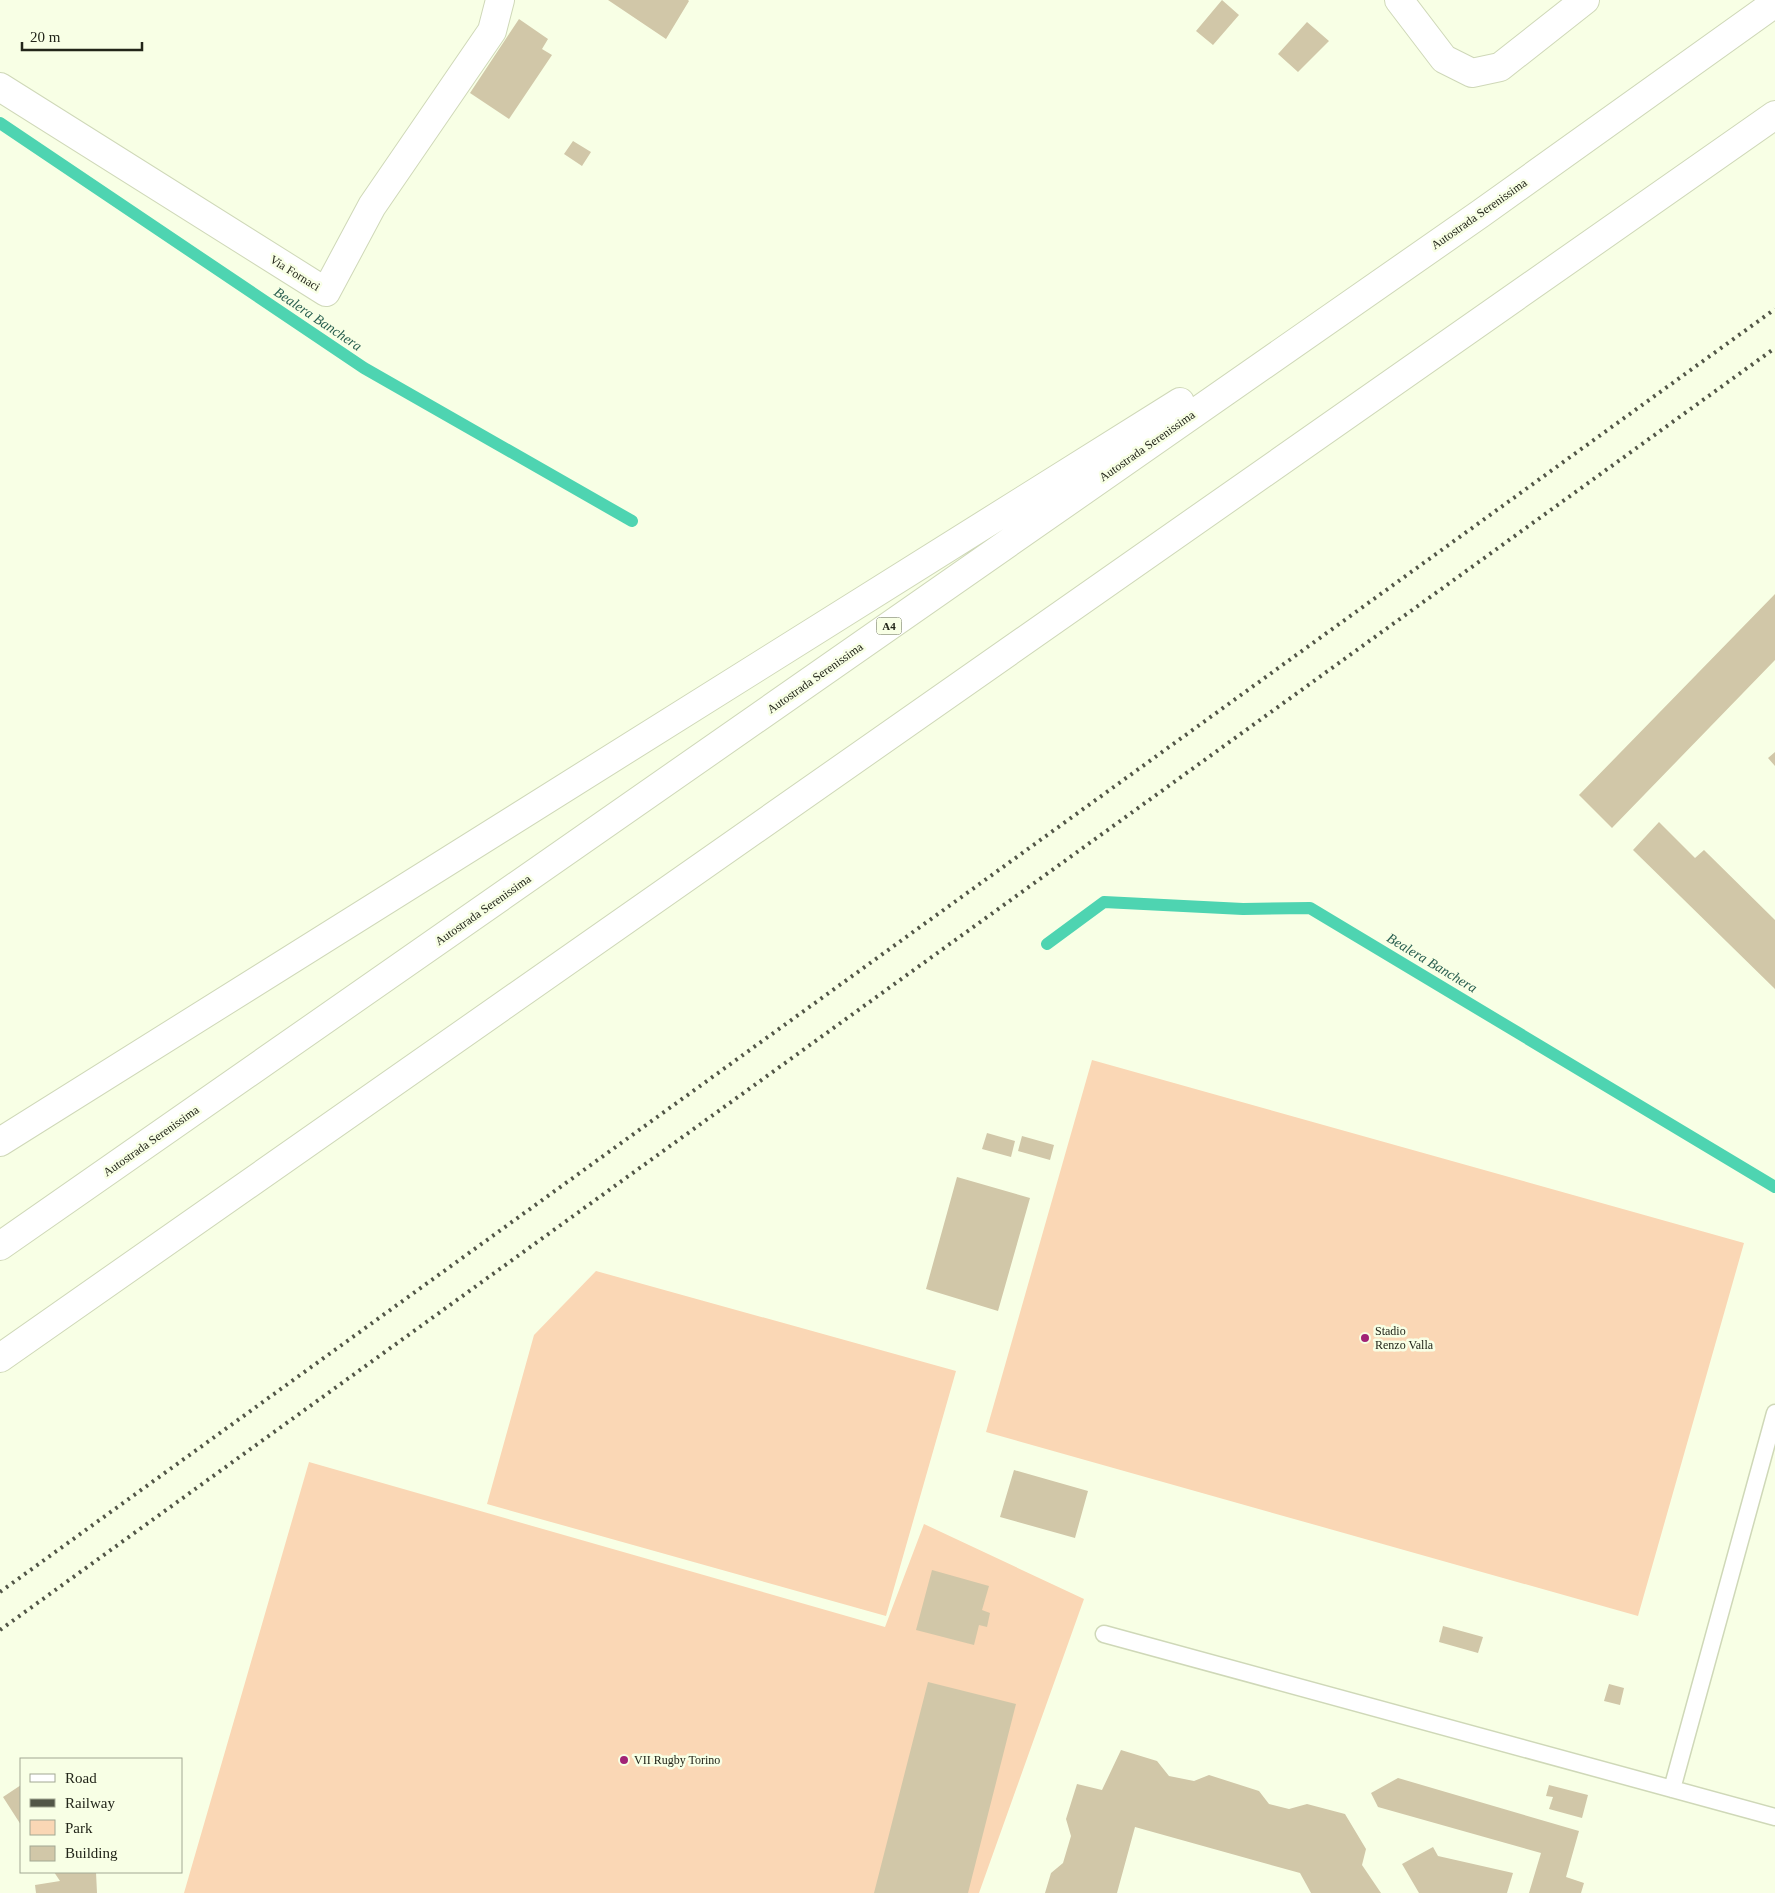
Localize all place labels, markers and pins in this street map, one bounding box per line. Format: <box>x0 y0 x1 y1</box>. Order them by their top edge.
place label: Stadio Renzo Valla <box>1375 1324 1434 1352</box>
marker: Stadio Renzo Valla <box>1359 1332 1371 1344</box>
place label: VII Rugby Torino <box>634 1753 720 1767</box>
marker: VII Rugby Torino <box>618 1754 630 1766</box>

